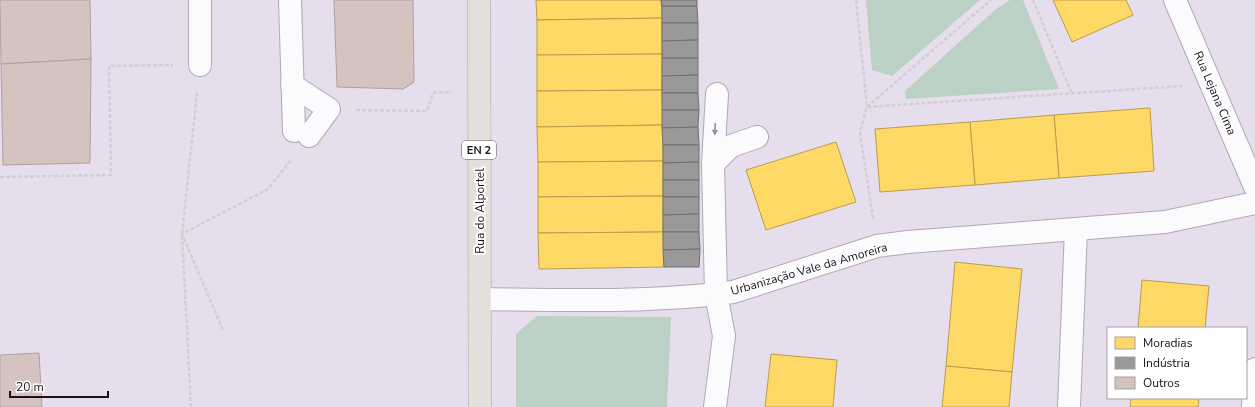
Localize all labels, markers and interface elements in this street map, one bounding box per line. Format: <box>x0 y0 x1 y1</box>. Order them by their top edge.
street label: Rua Lejana Cima <box>1190 48 1240 138</box>
one-way arrow <box>712 123 718 136</box>
road number: EN 2 <box>462 141 496 159</box>
street label: Rua do Alportel <box>472 168 488 254</box>
street label: Urbanização Vale da Amoreira <box>729 239 889 299</box>
legend <box>1107 327 1247 399</box>
text: Moradias <box>1143 335 1193 351</box>
text: Indústria <box>1143 355 1190 371</box>
scale bar <box>10 373 108 399</box>
text: Outros <box>1143 375 1180 391</box>
text: 20 m <box>16 379 44 395</box>

